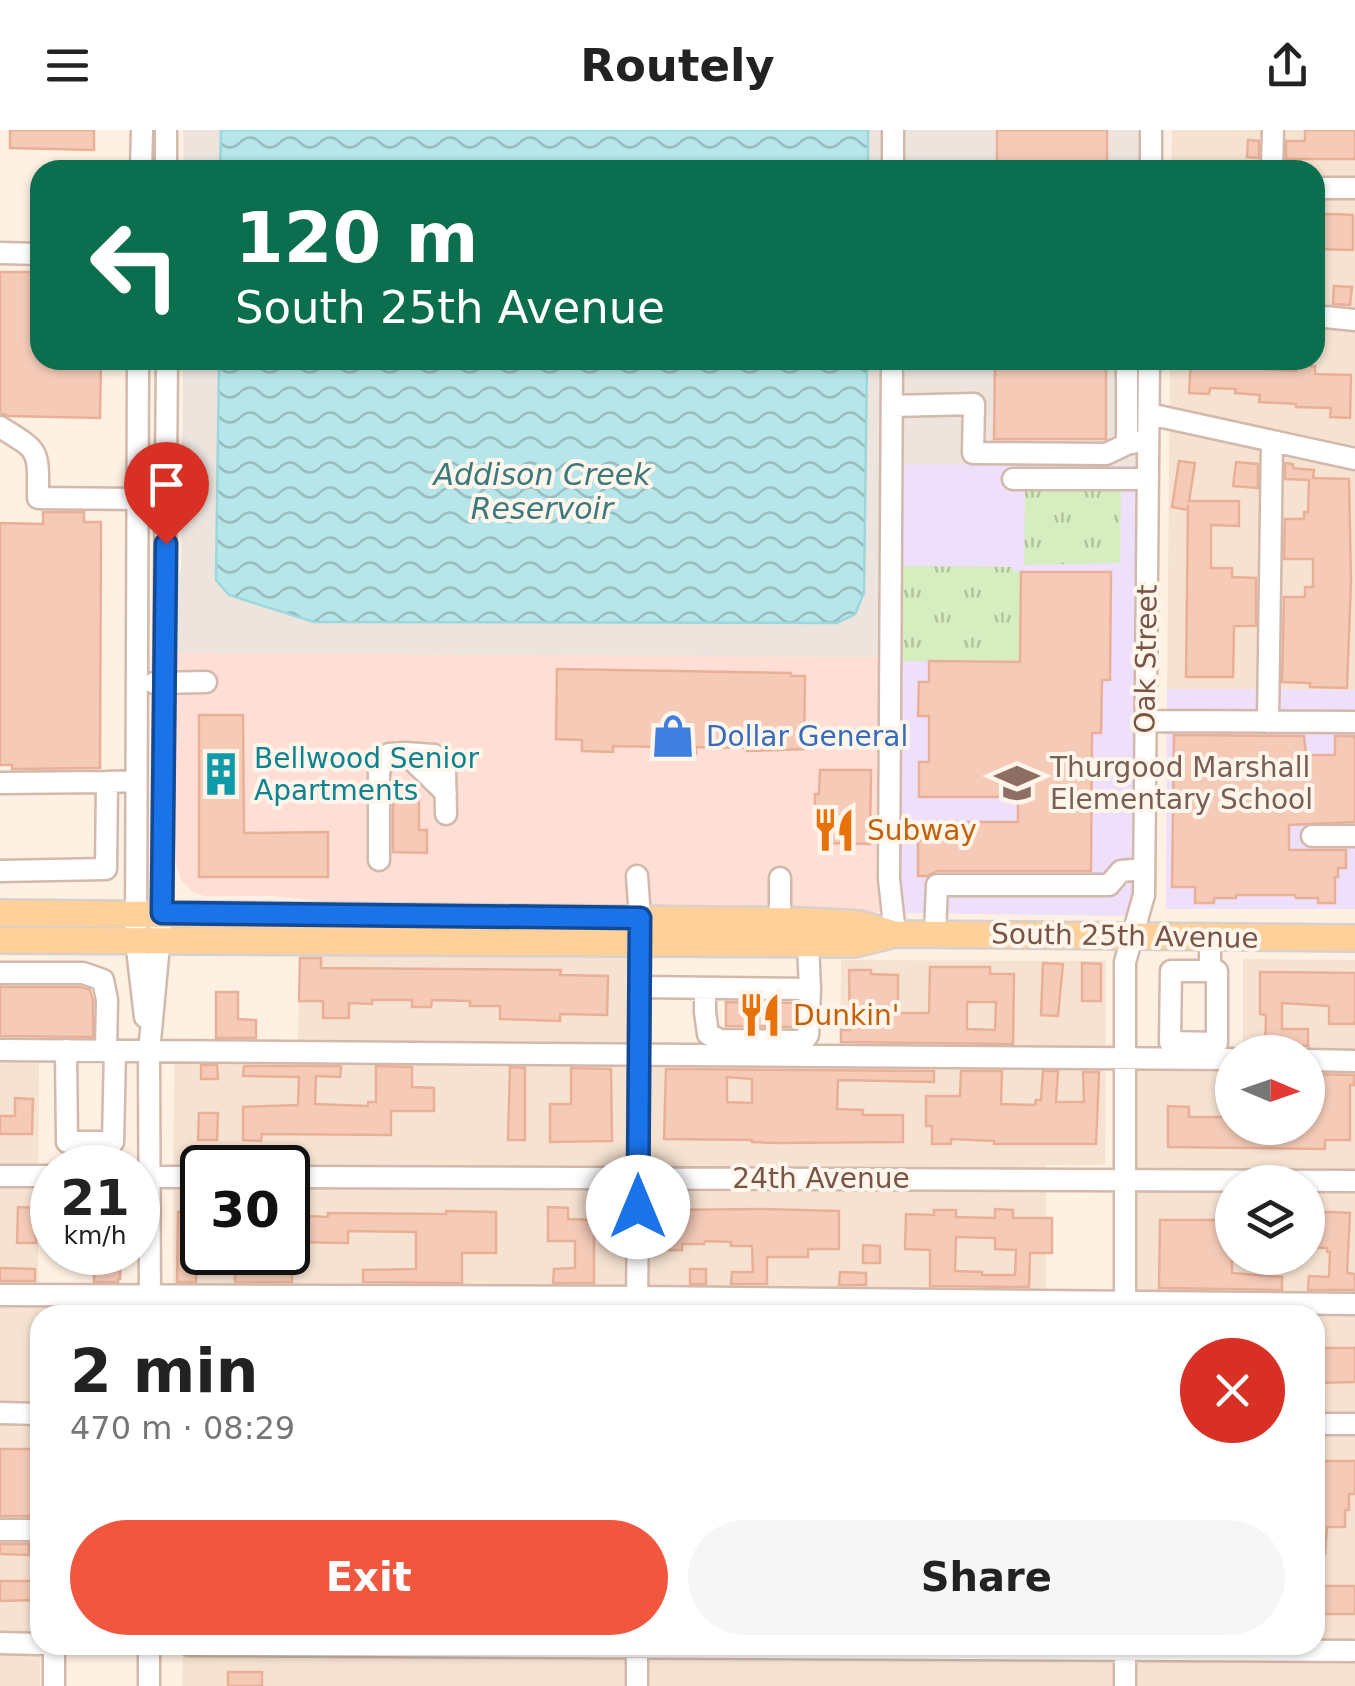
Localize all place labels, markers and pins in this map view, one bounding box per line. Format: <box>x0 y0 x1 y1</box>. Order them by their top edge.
pin <box>124 442 209 545</box>
shop icon: Dollar General <box>649 712 697 760</box>
place label: Dollar General <box>706 720 908 753</box>
place label: Bellwood Senior Apartments <box>254 742 479 807</box>
building icon: Bellwood Senior Apartments <box>197 750 245 798</box>
place label: Thurgood Marshall Elementary School <box>1049 751 1313 816</box>
school or university icon: Thurgood Marshall Elementary School <box>993 759 1041 807</box>
restaurant icon: Subway <box>810 806 858 854</box>
place label: Subway <box>867 814 977 847</box>
restaurant icon: Dunkin' <box>736 991 784 1039</box>
place label: Dunkin' <box>793 999 900 1032</box>

